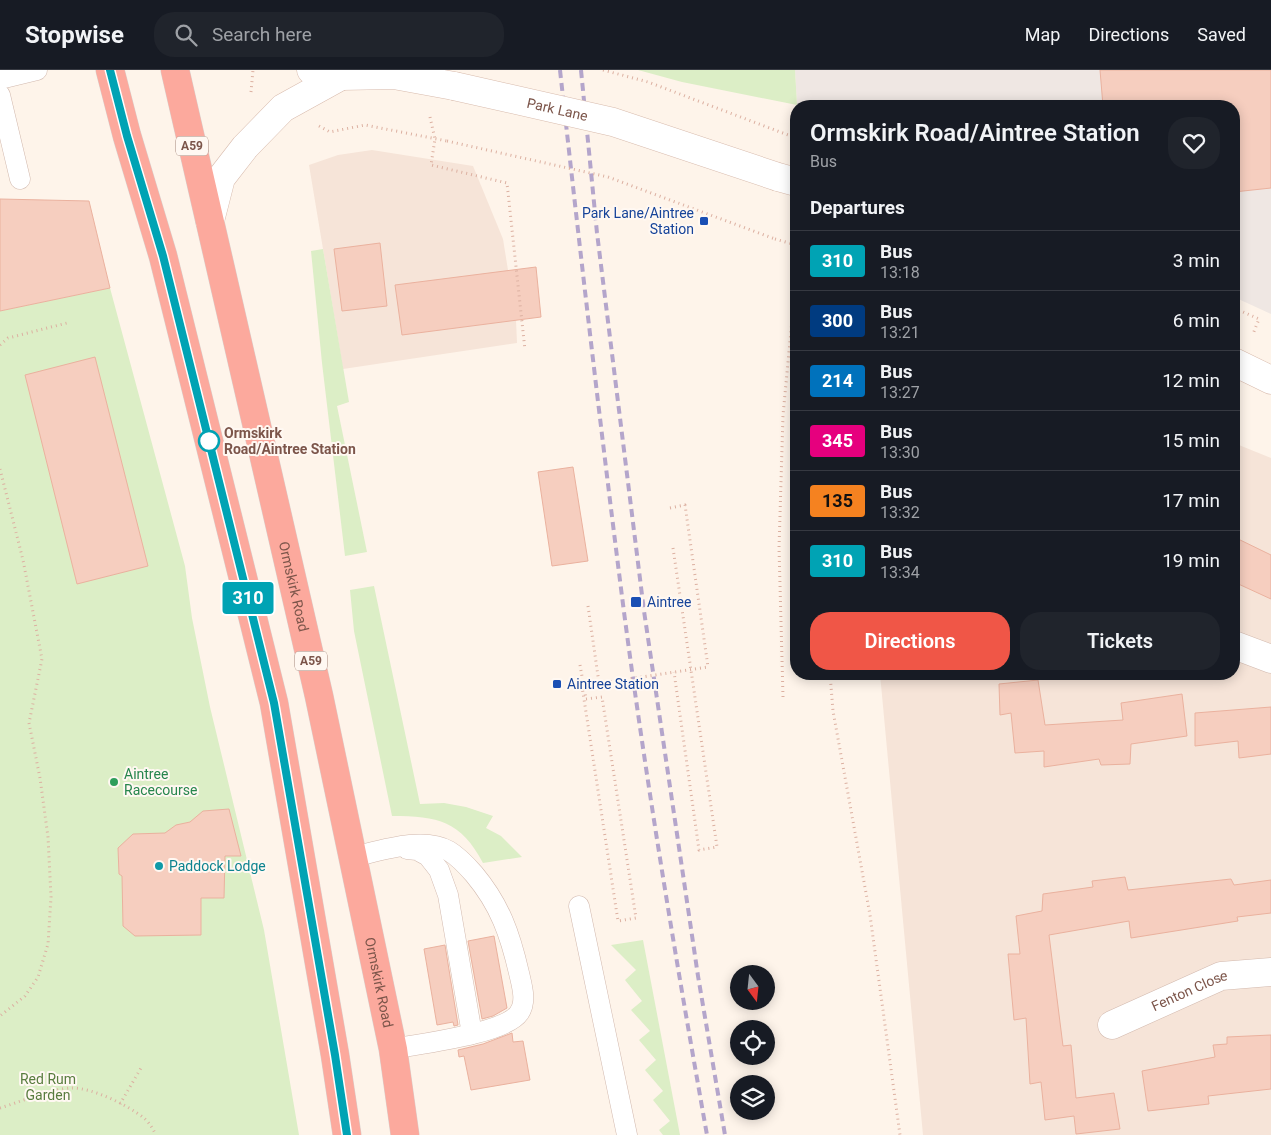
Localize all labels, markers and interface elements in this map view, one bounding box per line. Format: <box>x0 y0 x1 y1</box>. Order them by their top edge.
search box <box>154 12 504 57</box>
text: Stopwise <box>25 21 124 49</box>
icon: search <box>172 21 200 49</box>
text: Search here <box>212 23 312 46</box>
text: Map <box>1025 24 1060 45</box>
text: Directions <box>1088 24 1169 45</box>
text: Saved <box>1197 24 1246 45</box>
street label: Park Lane <box>525 95 589 124</box>
button: heart <box>1168 117 1220 169</box>
text: Ormskirk Road/Aintree Station <box>810 119 1140 147</box>
road number: A59 <box>176 136 208 155</box>
text: Bus <box>810 152 837 171</box>
text: Departures <box>810 196 905 219</box>
place label: Park Lane/Aintree Station <box>582 205 694 237</box>
marker: Park Lane/Aintree Station <box>698 215 710 227</box>
text: Bus <box>880 240 913 263</box>
text: 3 min <box>1173 249 1220 272</box>
text: 310 <box>822 250 853 271</box>
text: 13:18 <box>880 263 920 282</box>
text: Bus <box>880 300 913 323</box>
text: 6 min <box>1173 309 1220 332</box>
text: 300 <box>822 310 853 331</box>
text: 13:21 <box>880 323 920 342</box>
text: Bus <box>880 360 913 383</box>
text: 12 min <box>1162 369 1220 392</box>
text: 214 <box>822 370 853 391</box>
text: 13:27 <box>880 383 920 402</box>
text: Bus <box>880 420 913 443</box>
place label: Ormskirk Road/Aintree Station <box>224 425 356 457</box>
text: 15 min <box>1162 429 1220 452</box>
marker: Ormskirk Road/Aintree Station <box>198 430 220 452</box>
text: 345 <box>822 430 853 451</box>
text: 13:30 <box>880 443 920 462</box>
text: Bus <box>880 480 913 503</box>
text: 17 min <box>1162 489 1220 512</box>
text: 135 <box>822 490 853 511</box>
text: 13:32 <box>880 503 920 522</box>
street label: Ormskirk Road <box>276 540 312 633</box>
text: Bus <box>880 540 913 563</box>
text: 19 min <box>1162 549 1220 572</box>
text: 310 <box>822 550 853 571</box>
text: 13:34 <box>880 563 920 582</box>
line badge: 310 <box>219 582 277 614</box>
text: 310 <box>233 587 263 608</box>
place label: Aintree <box>647 594 691 610</box>
marker: Aintree <box>629 595 643 609</box>
button: Directions <box>810 612 1010 670</box>
button: Tickets <box>1020 612 1220 670</box>
road number: A59 <box>295 652 327 670</box>
place label: Aintree Station <box>567 676 659 692</box>
marker: Aintree Station <box>551 678 563 690</box>
place label: Aintree Racecourse <box>124 766 197 798</box>
marker: Aintree Racecourse <box>108 776 120 788</box>
place label: Paddock Lodge <box>169 858 266 874</box>
marker: Paddock Lodge <box>153 860 165 872</box>
street label: Ormskirk Road <box>362 936 396 1029</box>
north arrow <box>730 965 775 1010</box>
map controls <box>730 965 775 1120</box>
street label: Fenton Close <box>1149 968 1228 1014</box>
button: locate <box>730 1020 775 1065</box>
park label: Red Rum Garden <box>20 1071 76 1103</box>
button: layers <box>730 1075 775 1120</box>

